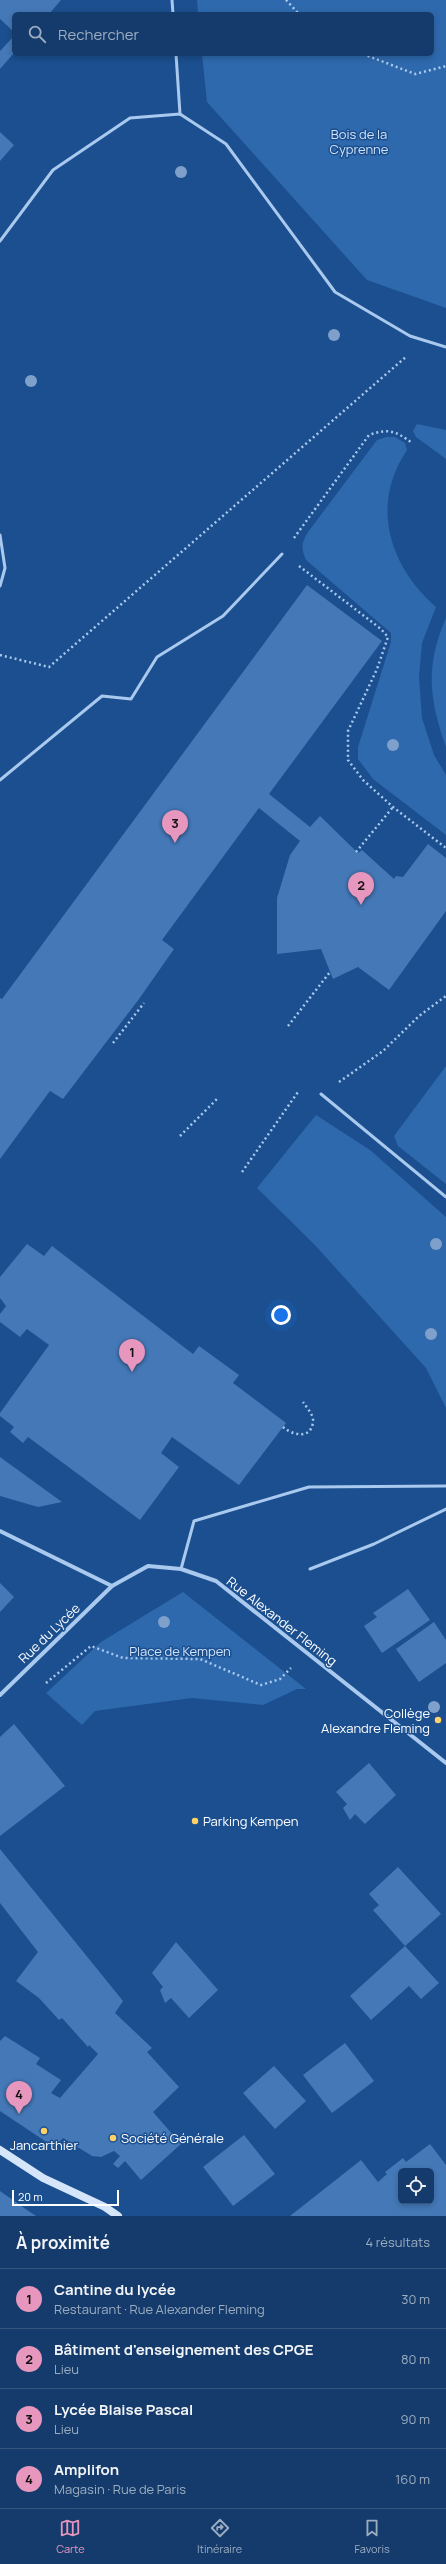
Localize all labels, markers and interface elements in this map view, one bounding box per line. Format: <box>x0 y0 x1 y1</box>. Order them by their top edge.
search box <box>12 12 434 56</box>
icon: search <box>26 23 48 45</box>
text: Rechercher <box>58 24 139 45</box>
park label: Bois de la Cyprenne <box>330 125 389 158</box>
pin: 3 <box>162 810 188 843</box>
pin: 2 <box>348 872 374 905</box>
your location <box>271 1305 291 1325</box>
pin: 1 <box>119 1339 145 1372</box>
street label: Rue Alexander Fleming <box>223 1572 341 1670</box>
street label: Rue du Lycée <box>14 1599 84 1667</box>
park label: Place de Kempen <box>129 1642 231 1660</box>
place label: Collège Alexandre Fleming <box>321 1704 430 1737</box>
marker: Collège Alexandre Fleming <box>433 1715 443 1725</box>
place label: Parking Kempen <box>203 1812 298 1830</box>
marker: Parking Kempen <box>190 1816 200 1826</box>
pin: 4 <box>6 2081 32 2114</box>
marker: Jancarthier <box>39 2126 49 2136</box>
place label: Société Générale <box>121 2129 224 2147</box>
marker: Société Générale <box>108 2133 118 2143</box>
place label: Jancarthier <box>10 2136 78 2154</box>
map controls <box>398 2168 434 2204</box>
button: locate <box>398 2168 434 2204</box>
scale bar <box>12 2188 119 2207</box>
text: 20 m <box>18 2189 43 2204</box>
text: À proximité <box>16 2231 110 2254</box>
text: 4 résultats <box>365 2233 430 2251</box>
text: Cantine du lycée <box>54 2279 176 2300</box>
text: 1 <box>26 2290 32 2308</box>
text: 30 m <box>401 2290 430 2308</box>
text: Restaurant · Rue Alexander Fleming <box>54 2300 265 2318</box>
text: Bâtiment d'enseignement des CPGE <box>54 2339 313 2360</box>
text: 2 <box>25 2350 33 2368</box>
text: 80 m <box>401 2350 430 2368</box>
text: Lieu <box>54 2360 79 2378</box>
text: Lycée Blaise Pascal <box>54 2399 193 2420</box>
text: 3 <box>25 2410 33 2428</box>
text: 90 m <box>400 2410 430 2428</box>
text: Lieu <box>54 2420 79 2438</box>
text: Amplifon <box>54 2459 119 2480</box>
text: 4 <box>25 2470 33 2488</box>
text: 160 m <box>395 2470 430 2488</box>
text: Magasin · Rue de Paris <box>54 2480 186 2498</box>
tab: Carte <box>56 2517 85 2556</box>
tab: Itinéraire <box>197 2517 242 2556</box>
tab: Favoris <box>354 2517 390 2556</box>

